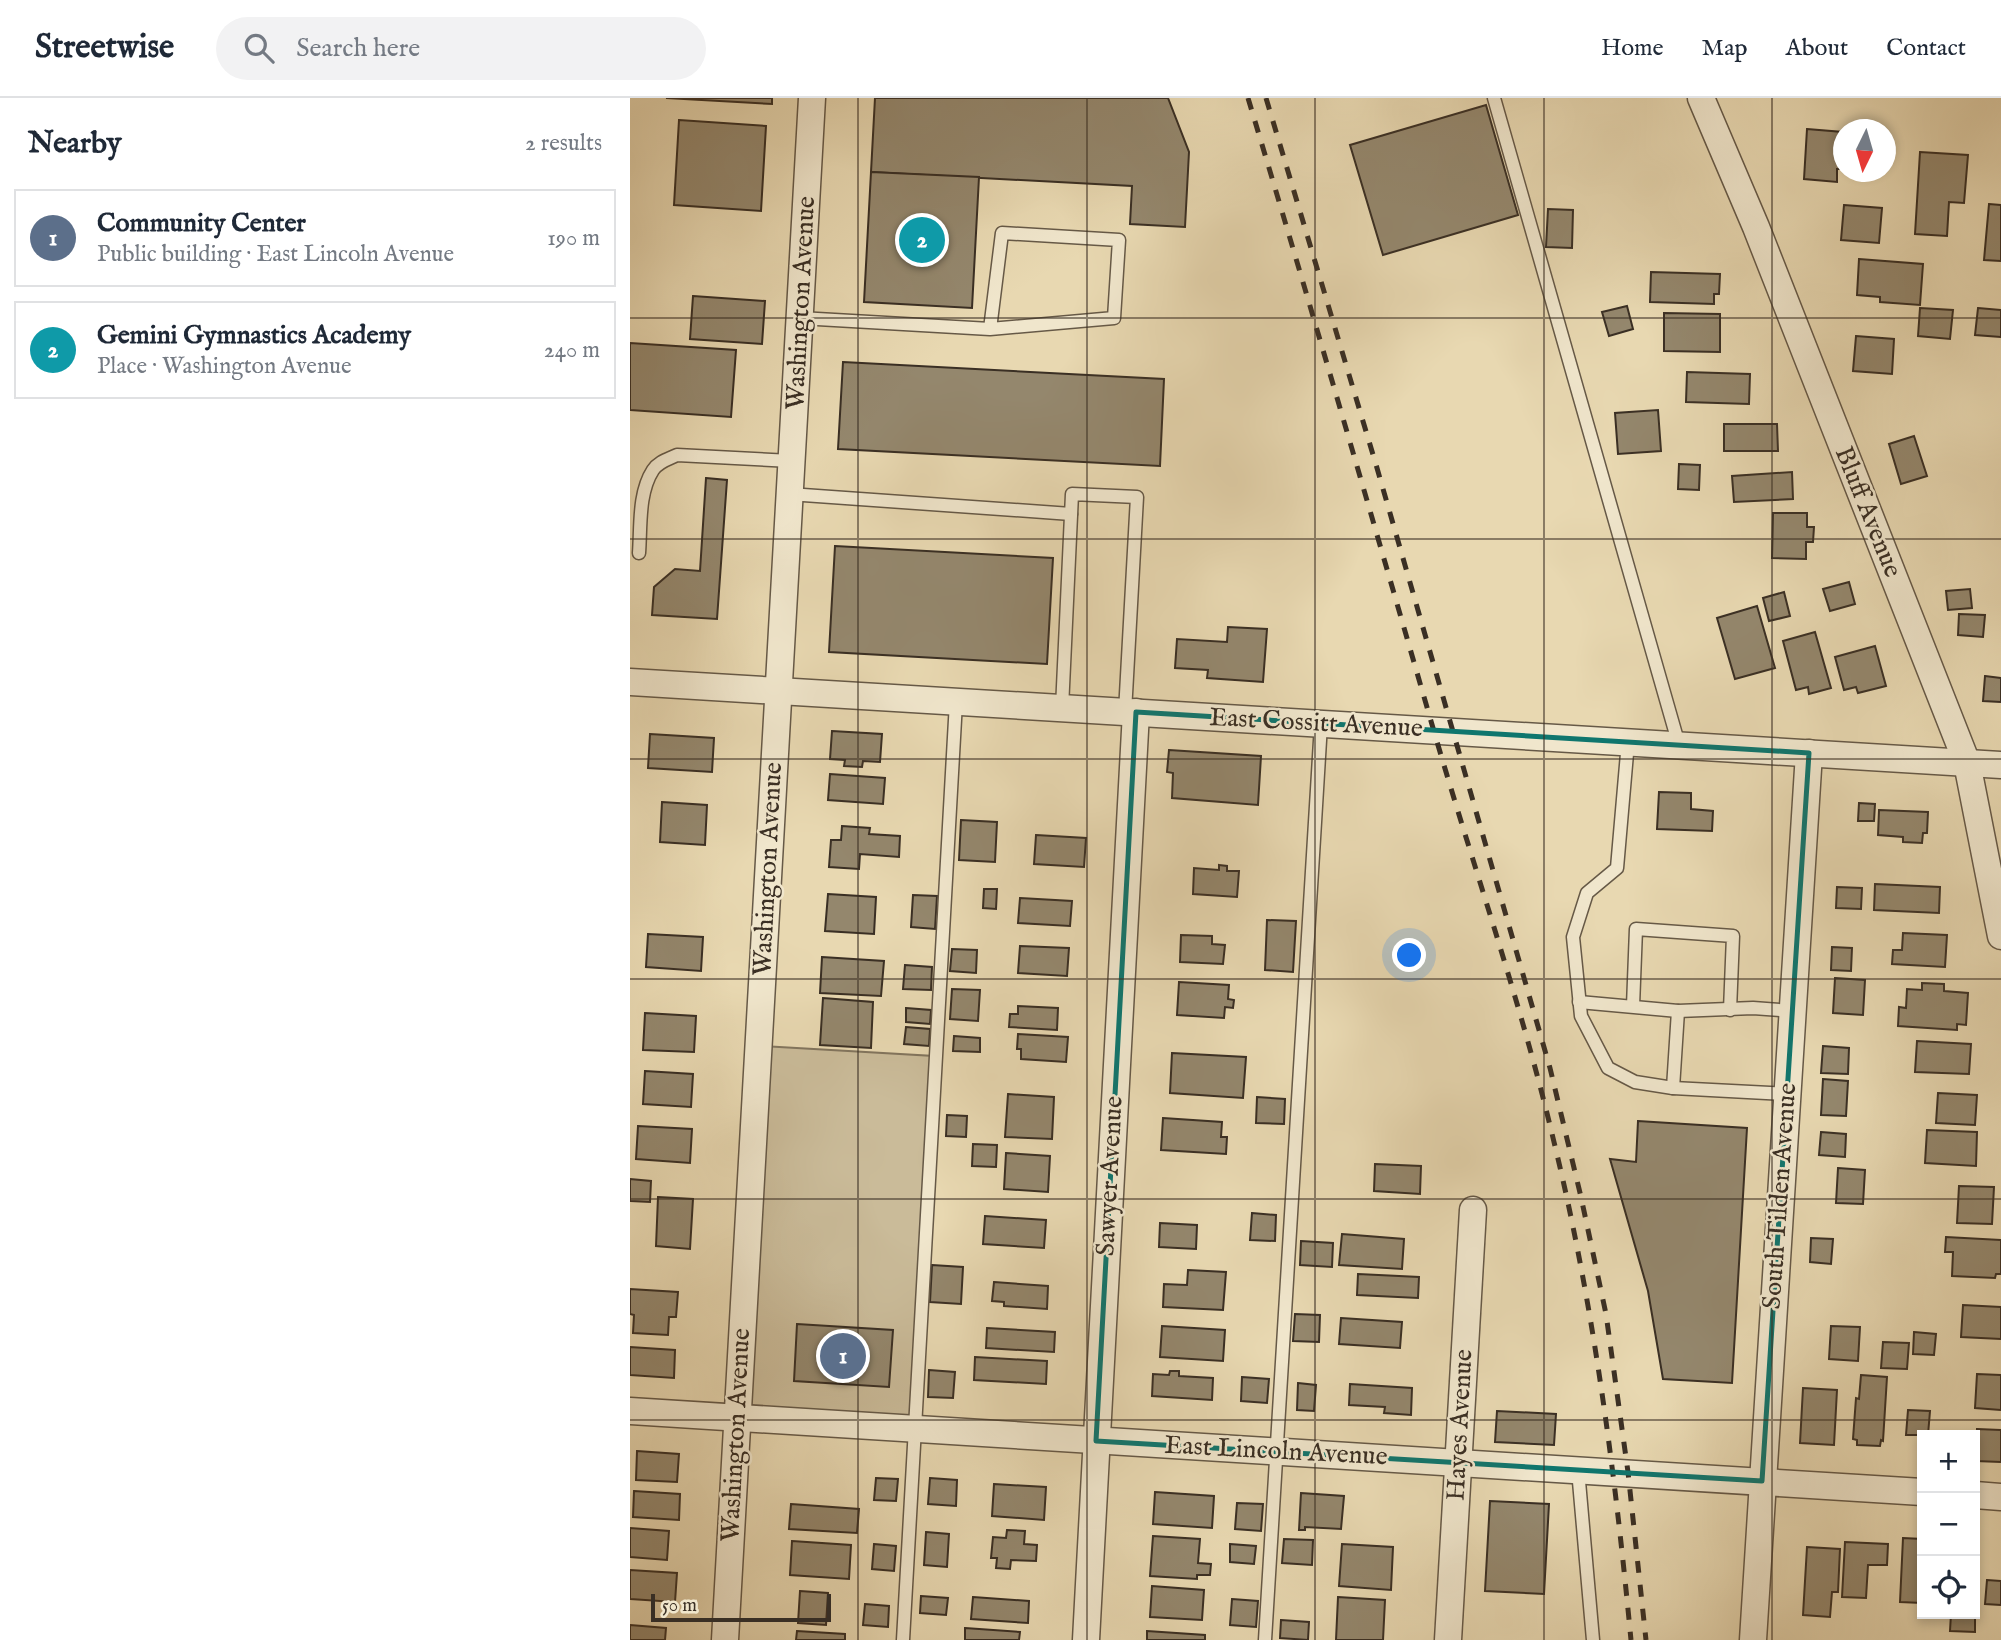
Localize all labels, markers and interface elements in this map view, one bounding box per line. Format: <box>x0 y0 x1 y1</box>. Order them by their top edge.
search box <box>216 17 706 80</box>
text: Streetwise <box>35 27 174 69</box>
icon: search <box>240 29 278 67</box>
text: Search here <box>296 32 420 65</box>
text: Home <box>1601 33 1664 64</box>
text: Map <box>1702 33 1748 64</box>
text: About <box>1786 33 1848 64</box>
text: Contact <box>1886 33 1966 64</box>
north arrow <box>1833 119 1896 182</box>
text: Nearby <box>28 125 121 163</box>
text: 2 results <box>525 129 602 158</box>
street label: Washington Avenue <box>779 195 823 411</box>
text: Community Center <box>97 207 306 240</box>
pin: 2 <box>899 214 945 266</box>
text: 1 <box>49 224 57 253</box>
text: 190 m <box>547 224 600 253</box>
text: Public building · East Lincoln Avenue <box>97 240 454 269</box>
text: Gemini Gymnastics Academy <box>97 319 411 352</box>
text: 2 <box>48 336 58 365</box>
text: 240 m <box>544 336 600 365</box>
text: Place · Washington Avenue <box>97 352 352 381</box>
street label: Bluff Avenue <box>1827 442 1909 582</box>
street label: East Cossitt Avenue <box>1208 701 1424 745</box>
street label: Washington Avenue <box>746 761 790 977</box>
your location <box>1392 938 1426 972</box>
street label: South Tilden Avenue <box>1756 1082 1804 1310</box>
street label: Sawyer Avenue <box>1089 1095 1131 1257</box>
street label: Washington Avenue <box>714 1327 758 1543</box>
pin: 1 <box>820 1330 866 1382</box>
street label: Hayes Avenue <box>1440 1348 1480 1502</box>
street label: East Lincoln Avenue <box>1164 1429 1389 1473</box>
map controls <box>1917 1430 1980 1619</box>
button: + <box>1917 1430 1980 1493</box>
button: − <box>1917 1493 1980 1556</box>
button: locate <box>1917 1556 1980 1619</box>
scale bar <box>651 1591 831 1623</box>
text: 50 m <box>662 1594 697 1618</box>

